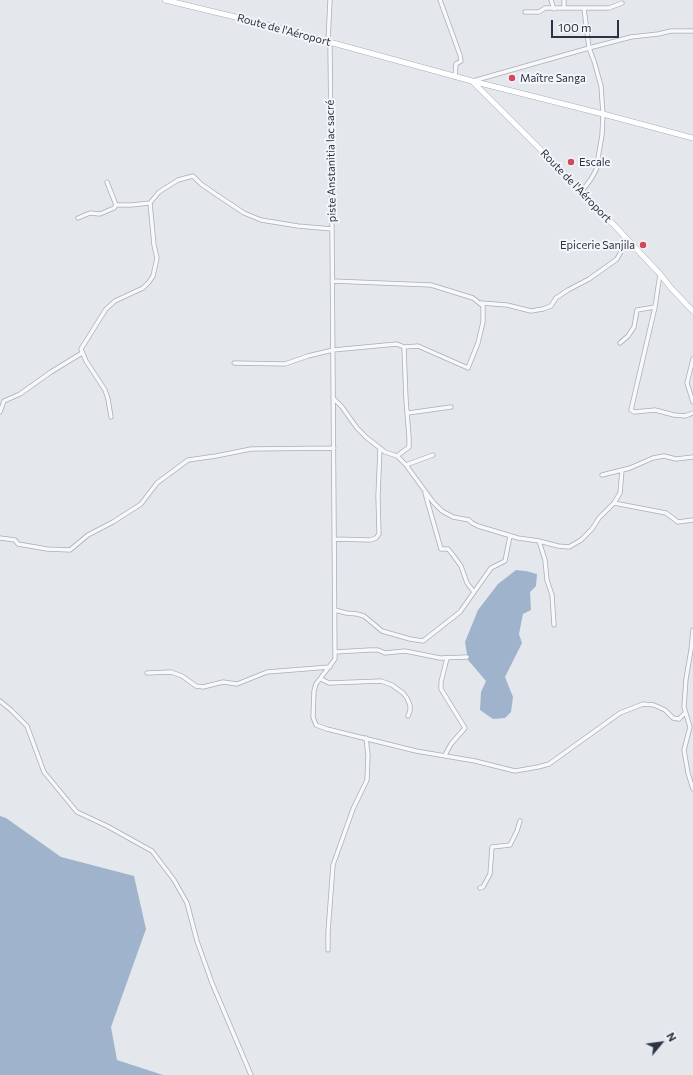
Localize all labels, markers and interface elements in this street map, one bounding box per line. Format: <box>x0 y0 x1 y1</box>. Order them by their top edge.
street label: Route de l'Aéroport <box>236 11 332 49</box>
scale bar <box>553 12 621 38</box>
text: 100 m <box>558 20 592 34</box>
place label: Maître Sanga <box>520 71 586 85</box>
marker: Maître Sanga <box>507 73 517 83</box>
street label: piste Anstanitia lac sacré <box>323 100 339 222</box>
street label: Route de l'Aéroport <box>538 147 614 225</box>
place label: Escale <box>579 155 610 169</box>
marker: Escale <box>566 157 576 167</box>
place label: Epicerie Sanjila <box>560 238 635 252</box>
marker: Epicerie Sanjila <box>638 240 648 250</box>
north arrow <box>641 1023 681 1063</box>
text: N <box>664 1030 680 1044</box>

